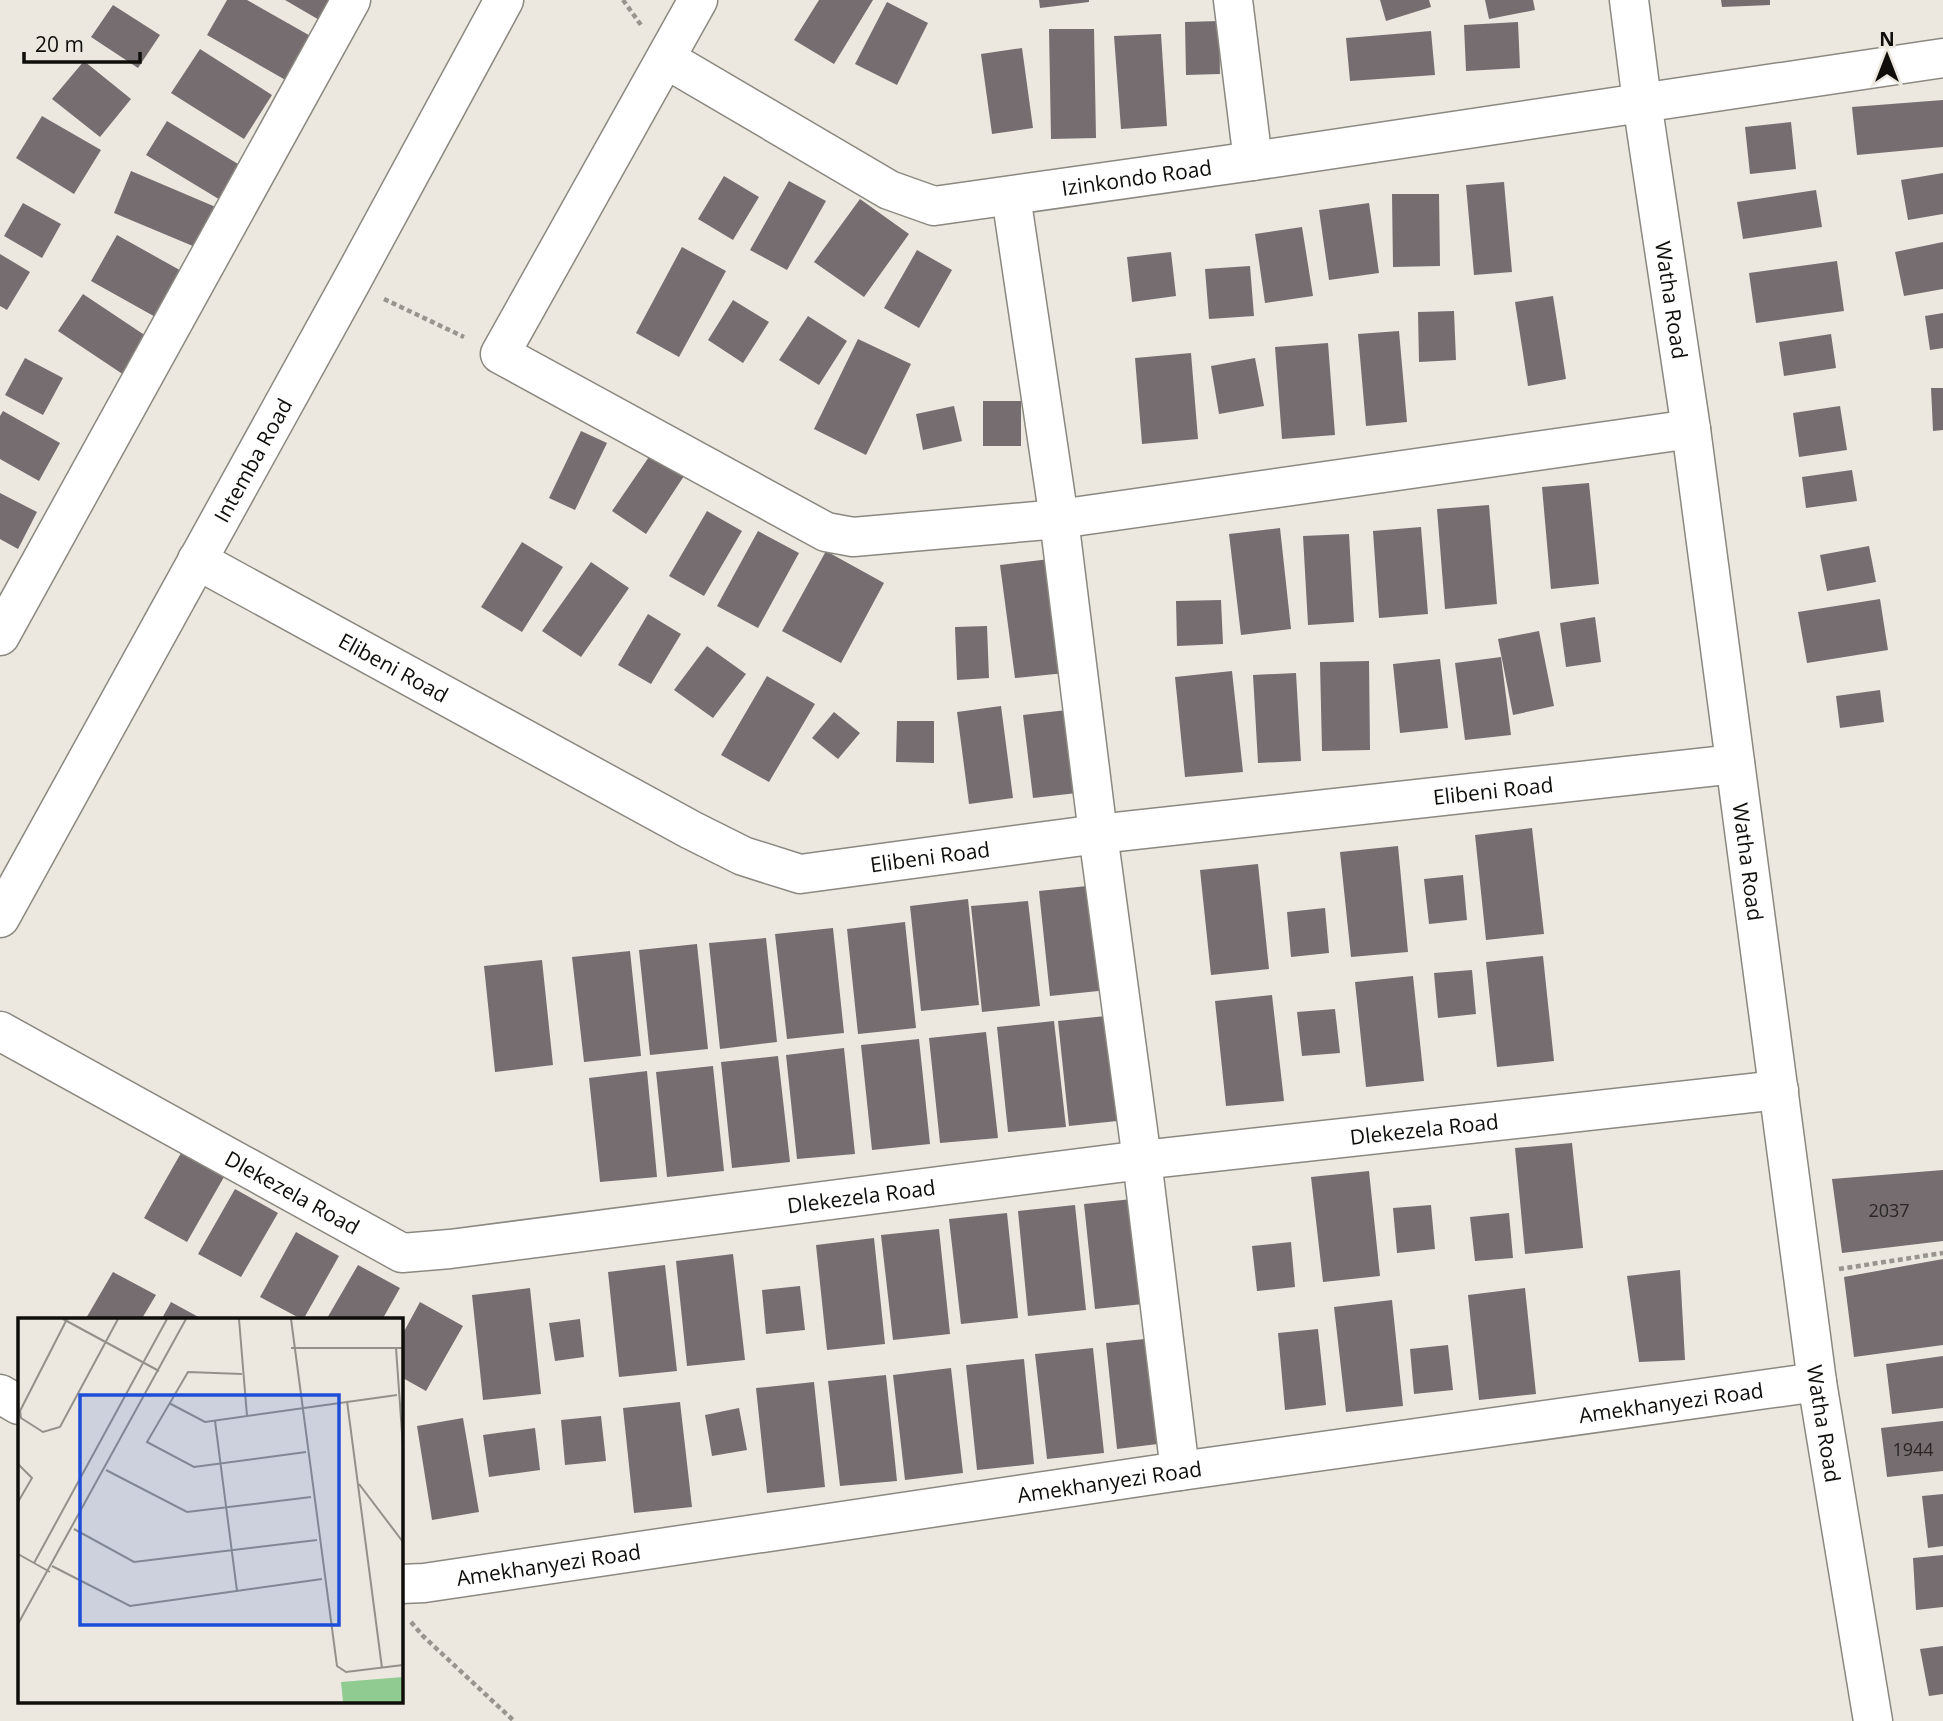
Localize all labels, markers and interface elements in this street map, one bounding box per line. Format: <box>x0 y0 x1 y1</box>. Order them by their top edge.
scale bar <box>24 21 140 65</box>
north arrow <box>1852 21 1922 91</box>
text: N <box>1879 26 1895 52</box>
text: 20 m <box>35 30 84 58</box>
street label: Izinkondo Road <box>1060 153 1214 202</box>
street label: Watha Road <box>1649 239 1694 361</box>
street label: Intemba Road <box>207 393 298 527</box>
street label: Elibeni Road <box>334 626 453 709</box>
street label: Elibeni Road <box>1432 770 1555 811</box>
street label: Watha Road <box>1727 801 1770 922</box>
street label: Elibeni Road <box>868 835 992 878</box>
street label: Dlekezela Road <box>1348 1107 1500 1151</box>
street label: Dlekezela Road <box>220 1144 365 1241</box>
street label: Dlekezela Road <box>785 1173 937 1220</box>
house number: 2037 <box>1868 1198 1910 1222</box>
inset map <box>18 1318 402 1704</box>
street label: Watha Road <box>1801 1363 1847 1485</box>
street label: Amekhanyezi Road <box>1577 1376 1765 1429</box>
house number: 1944 <box>1892 1437 1934 1461</box>
street label: Amekhanyezi Road <box>1015 1454 1204 1509</box>
street label: Amekhanyezi Road <box>455 1537 643 1592</box>

